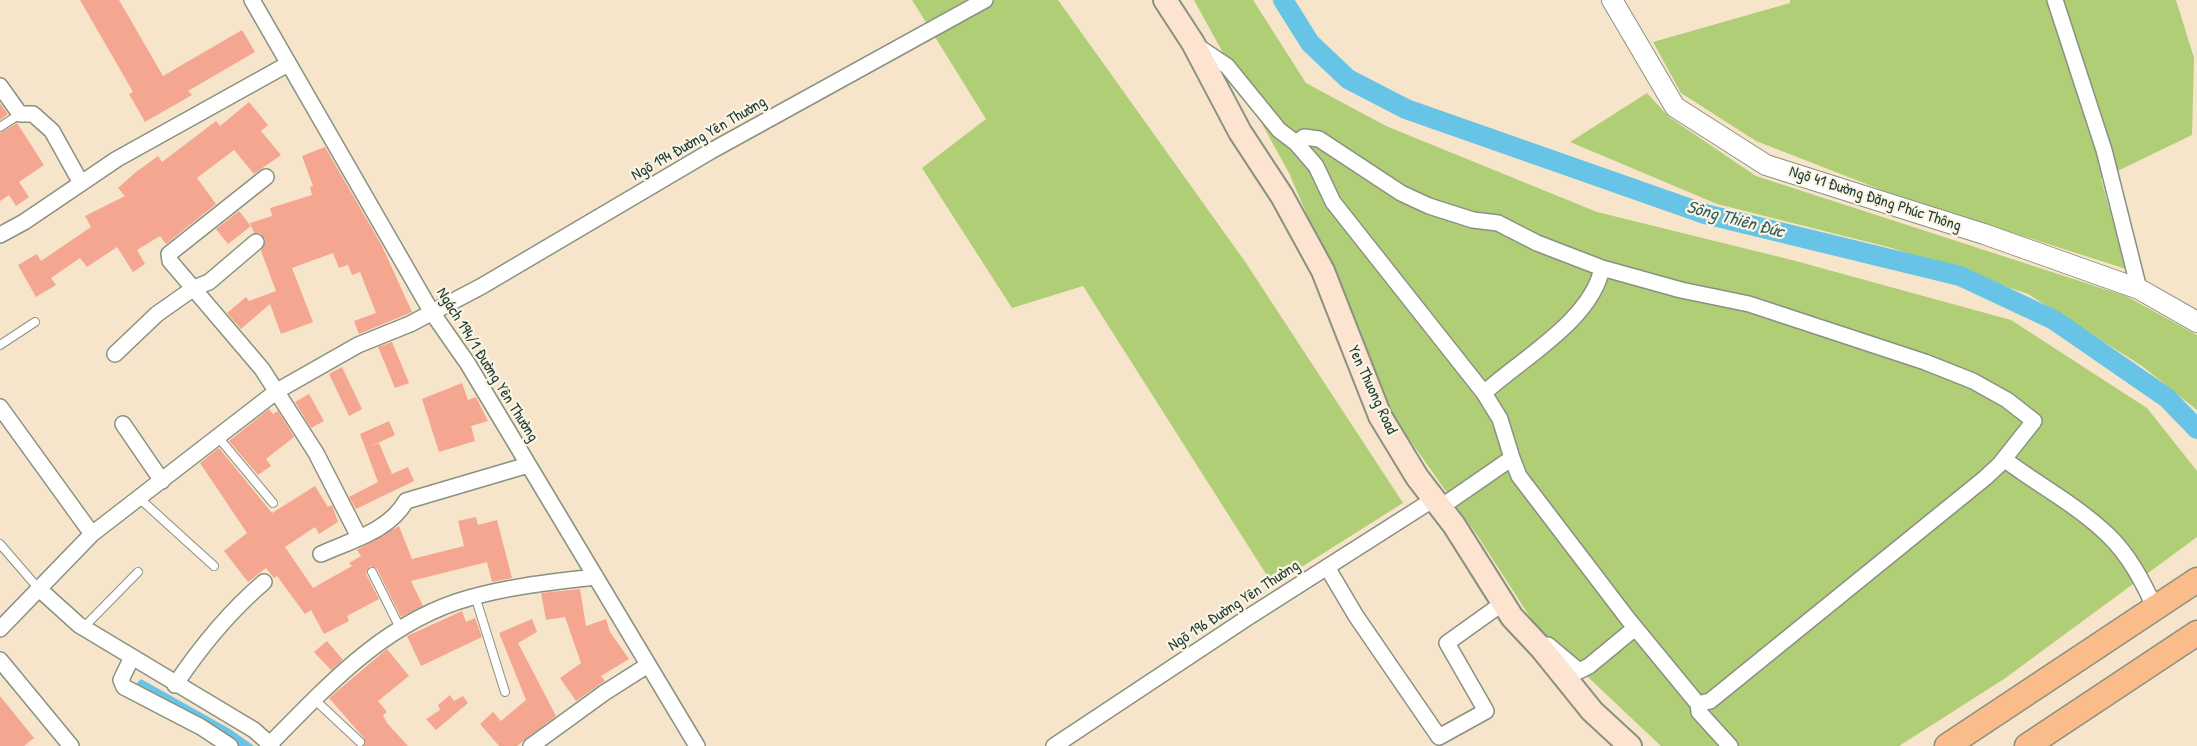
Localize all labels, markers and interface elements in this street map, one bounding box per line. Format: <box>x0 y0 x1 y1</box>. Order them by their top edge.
street label: Ngõ 194 Đường Yên Thường <box>628 93 770 185</box>
street label: Ngõ 41 Đường Đặng Phúc Thông <box>1787 162 1963 236</box>
water label: Sông Thiên Đức <box>1684 197 1786 243</box>
street label: Ngách 194/1 Đường Yên Thường <box>432 284 542 446</box>
street label: Yen Thuong Road <box>1343 343 1401 437</box>
street label: Ngõ 196 Đường Yên Thường <box>1165 556 1303 656</box>

